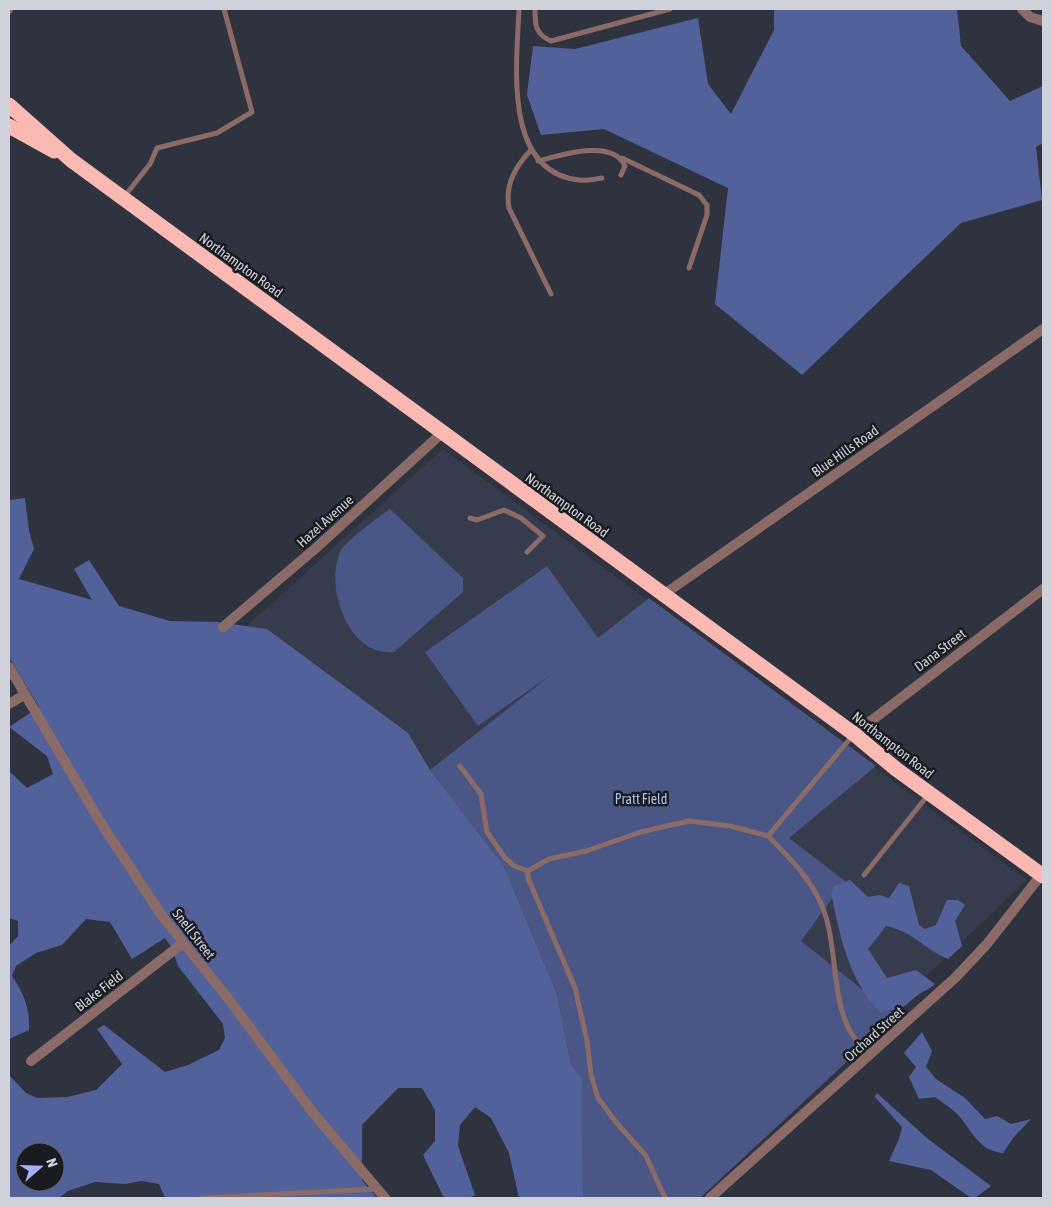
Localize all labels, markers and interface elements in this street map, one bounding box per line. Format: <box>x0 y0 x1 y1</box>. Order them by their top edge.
street label: Northampton Road <box>196 229 286 301</box>
street label: Blue Hills Road <box>809 422 881 480</box>
street label: Northampton Road <box>522 469 612 541</box>
street label: Hazel Avenue <box>294 492 356 550</box>
street label: Dana Street <box>911 625 969 675</box>
street label: Northampton Road <box>849 708 937 782</box>
park label: Pratt Field <box>615 791 667 807</box>
street label: Snell Street <box>170 906 218 962</box>
street label: Blake Field <box>72 967 126 1015</box>
street label: Orchard Street <box>841 1003 907 1065</box>
north arrow <box>15 1142 65 1192</box>
text: N <box>43 1156 61 1169</box>

